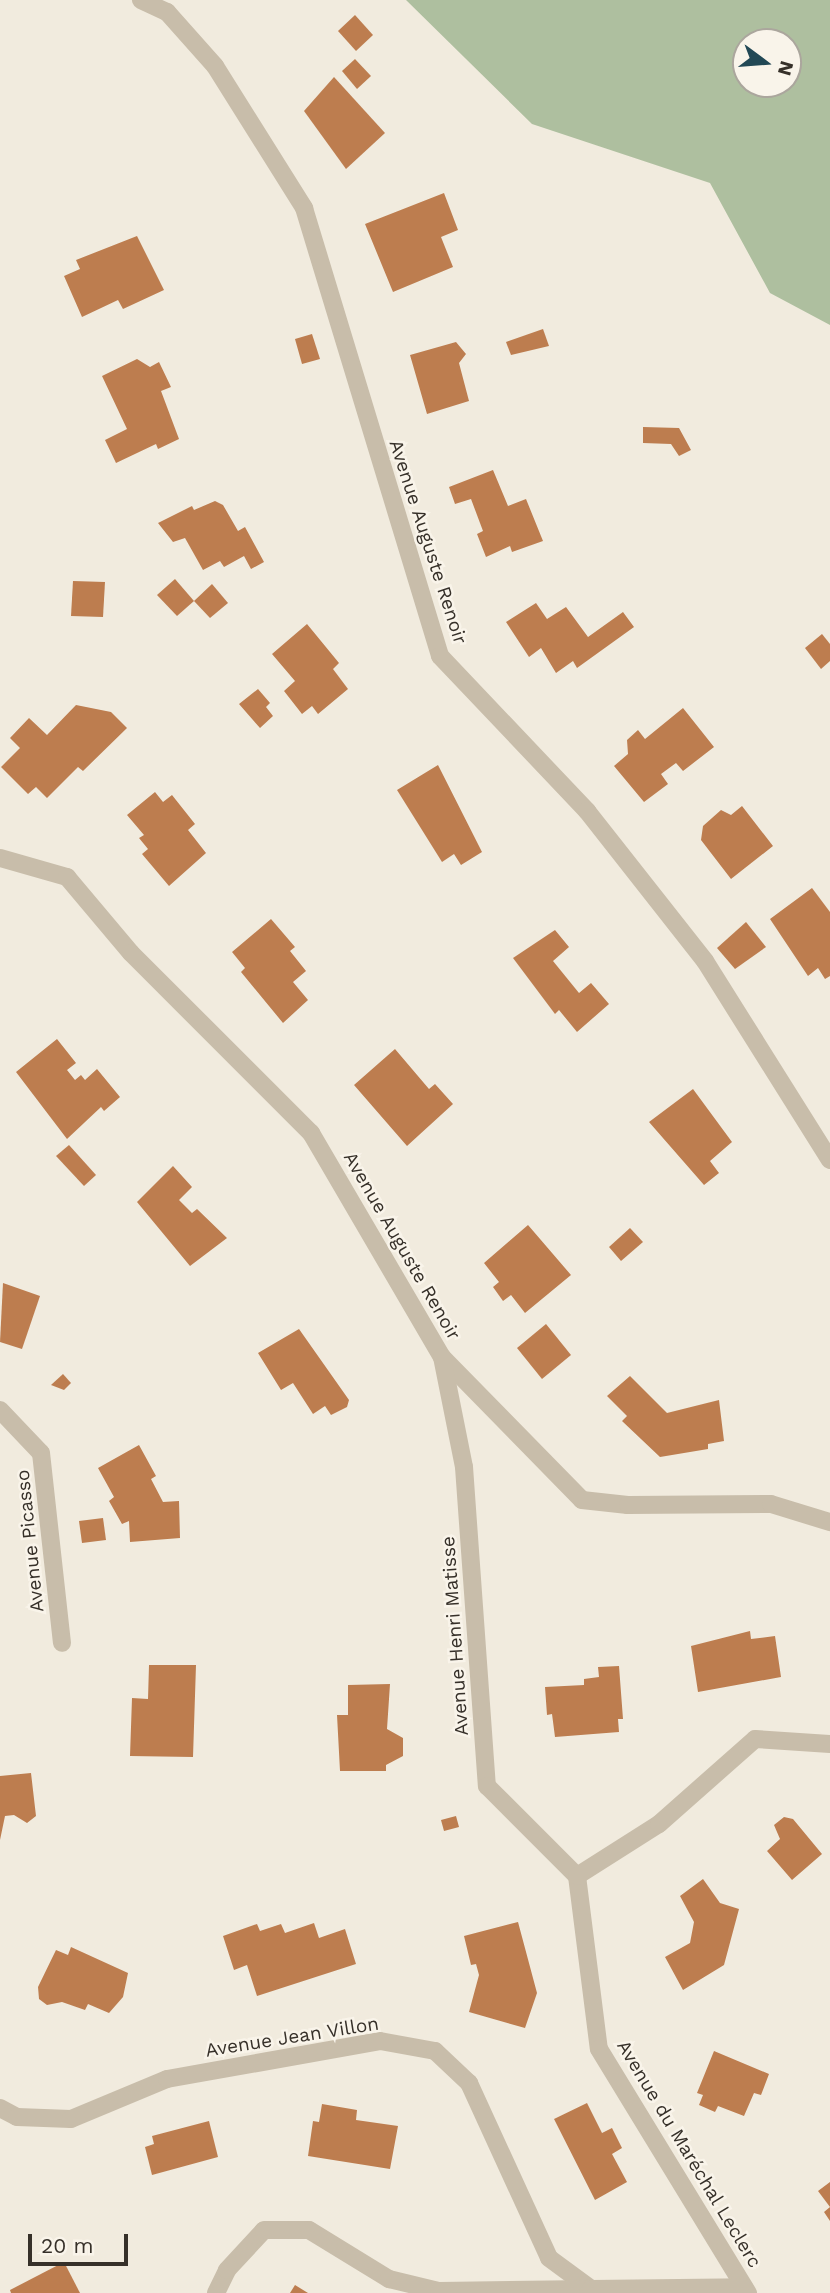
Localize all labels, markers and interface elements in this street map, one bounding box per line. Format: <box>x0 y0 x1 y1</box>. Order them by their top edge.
north arrow <box>732 28 802 98</box>
text: N <box>773 58 799 78</box>
street label: Avenue Auguste Renoir <box>384 437 472 647</box>
street label: Avenue Auguste Renoir <box>339 1148 465 1344</box>
street label: Avenue Picasso <box>11 1469 49 1613</box>
street label: Avenue Henri Matisse <box>437 1535 473 1737</box>
street label: Avenue Jean Villon <box>203 2012 381 2062</box>
street label: Avenue du Maréchal Leclerc <box>612 2036 766 2272</box>
scale bar <box>32 2220 131 2264</box>
text: 20 m <box>41 2233 93 2258</box>

